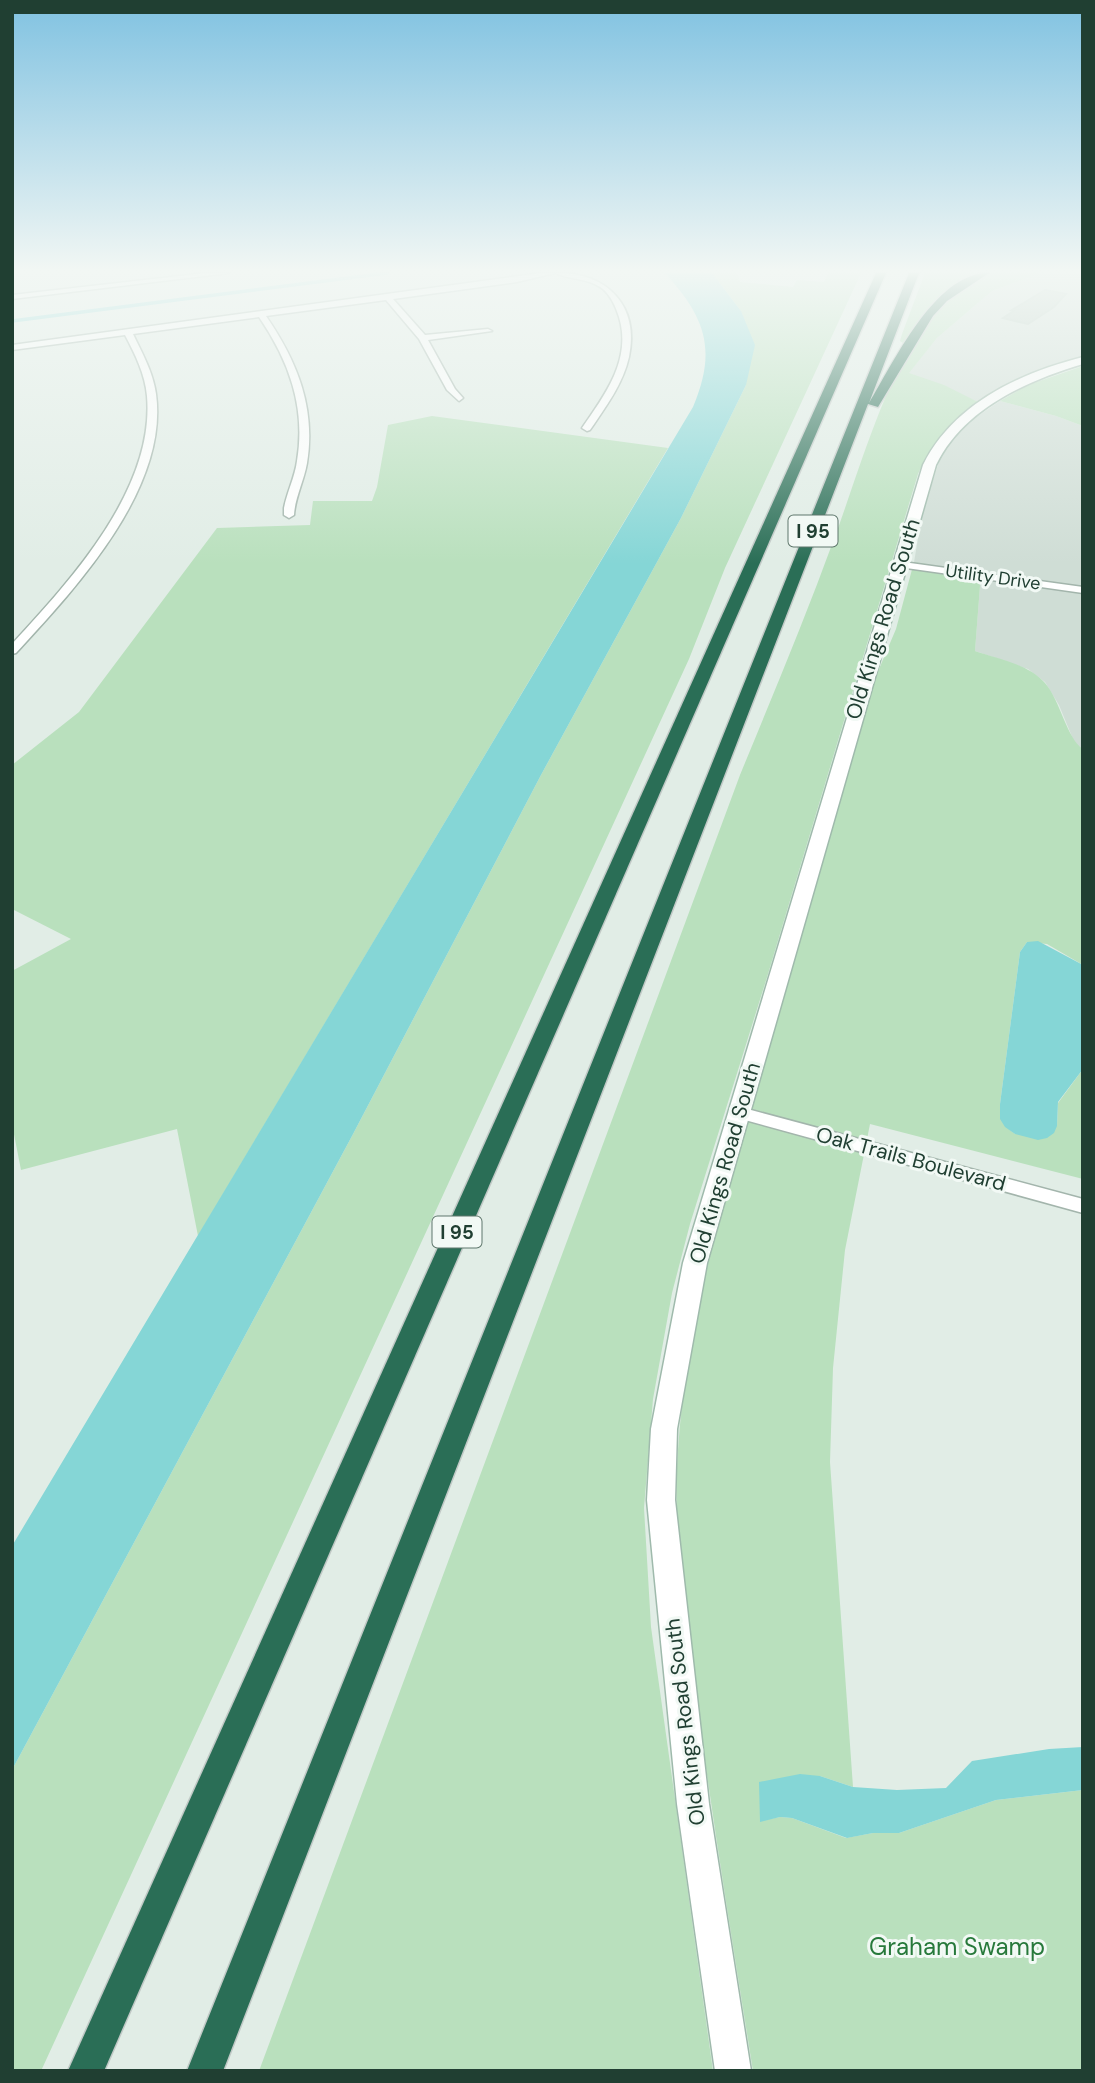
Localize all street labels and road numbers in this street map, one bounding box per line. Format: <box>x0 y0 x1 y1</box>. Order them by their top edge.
street label: Old Kings Road South <box>839 515 927 723</box>
road number: I 95 <box>788 516 838 546</box>
street label: Utility Drive <box>944 558 1042 596</box>
street label: Old Kings Road South <box>683 1059 767 1267</box>
street label: Oak Trails Boulevard <box>813 1120 1009 1198</box>
road number: I 95 <box>433 1216 482 1248</box>
street label: Old Kings Road South <box>658 1617 712 1827</box>

